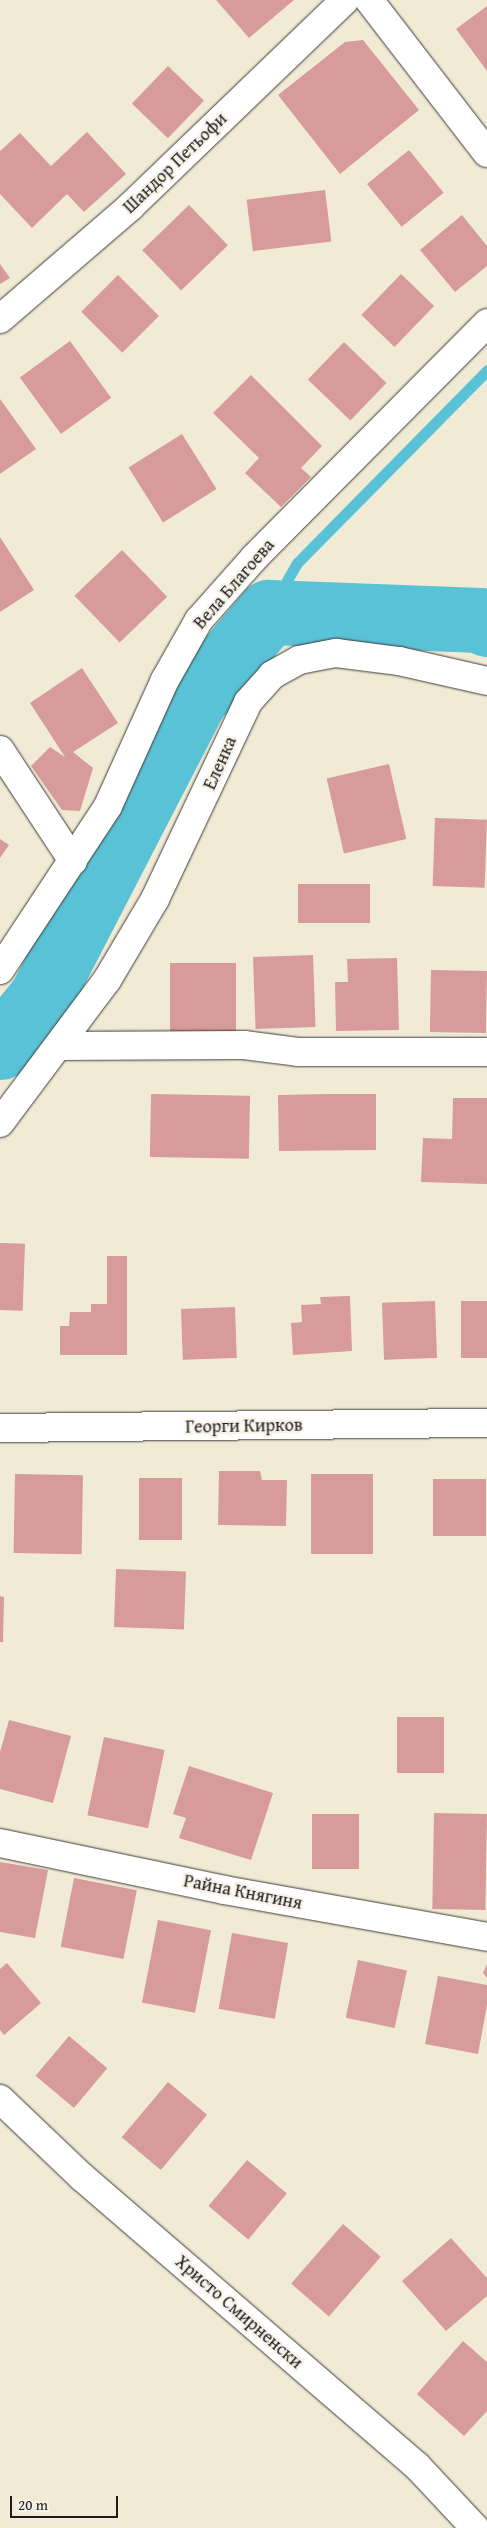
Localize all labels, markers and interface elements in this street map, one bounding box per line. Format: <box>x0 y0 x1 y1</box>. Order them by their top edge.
street label: Шандор Петьофи <box>119 108 231 218</box>
street label: Вела Благоева <box>189 535 279 633</box>
street label: Еленка <box>199 733 241 793</box>
street label: Георги Кирков <box>185 1414 303 1438</box>
street label: Райна Княгиня <box>182 1870 304 1914</box>
street label: Христо Смирненски <box>171 2251 307 2373</box>
scale bar <box>12 2486 120 2518</box>
text: 20 m <box>18 2494 48 2515</box>

